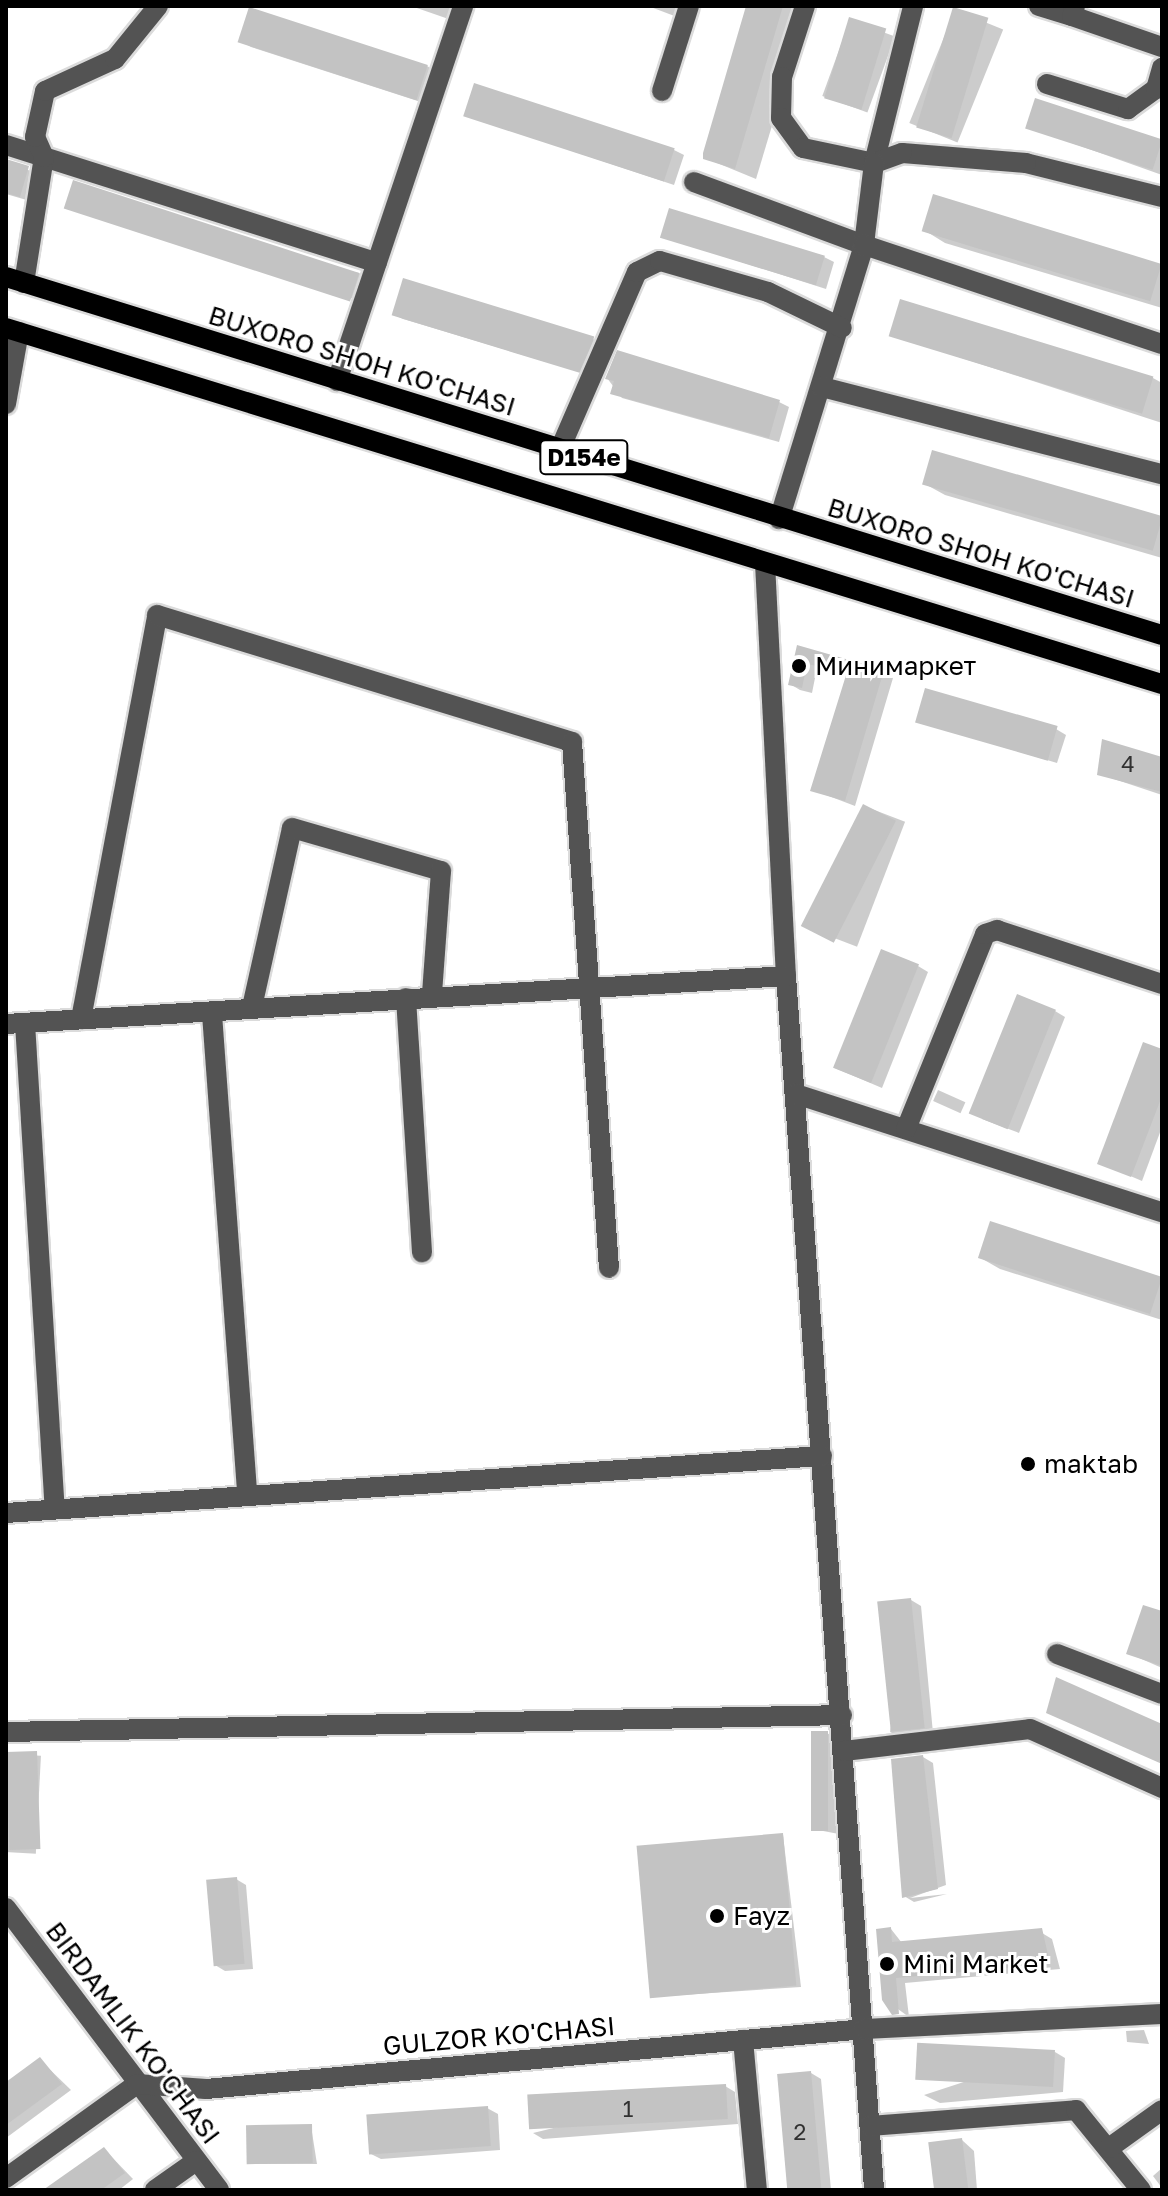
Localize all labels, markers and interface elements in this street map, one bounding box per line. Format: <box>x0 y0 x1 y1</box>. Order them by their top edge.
street label: BUXORO SHOH KO'CHASI <box>205 299 519 423</box>
road number: D154e <box>538 437 630 477</box>
street label: BUXORO SHOH KO'CHASI <box>824 491 1138 615</box>
place label: Минимаркет <box>815 650 976 682</box>
marker: Минимаркет <box>790 657 808 675</box>
house number: 4 <box>1121 751 1135 777</box>
place label: maktab <box>1044 1448 1138 1480</box>
marker: maktab <box>1019 1455 1037 1473</box>
place label: Fayz <box>733 1900 790 1932</box>
marker: Fayz <box>708 1907 726 1925</box>
street label: BIRDAMLIK KO'CHASI <box>39 1916 227 2150</box>
place label: Mini Market <box>903 1948 1049 1980</box>
marker: Mini Market <box>878 1955 896 1973</box>
street label: GULZOR KO'CHASI <box>381 2010 617 2062</box>
house number: 1 <box>623 2096 633 2122</box>
house number: 2 <box>794 2119 806 2145</box>

